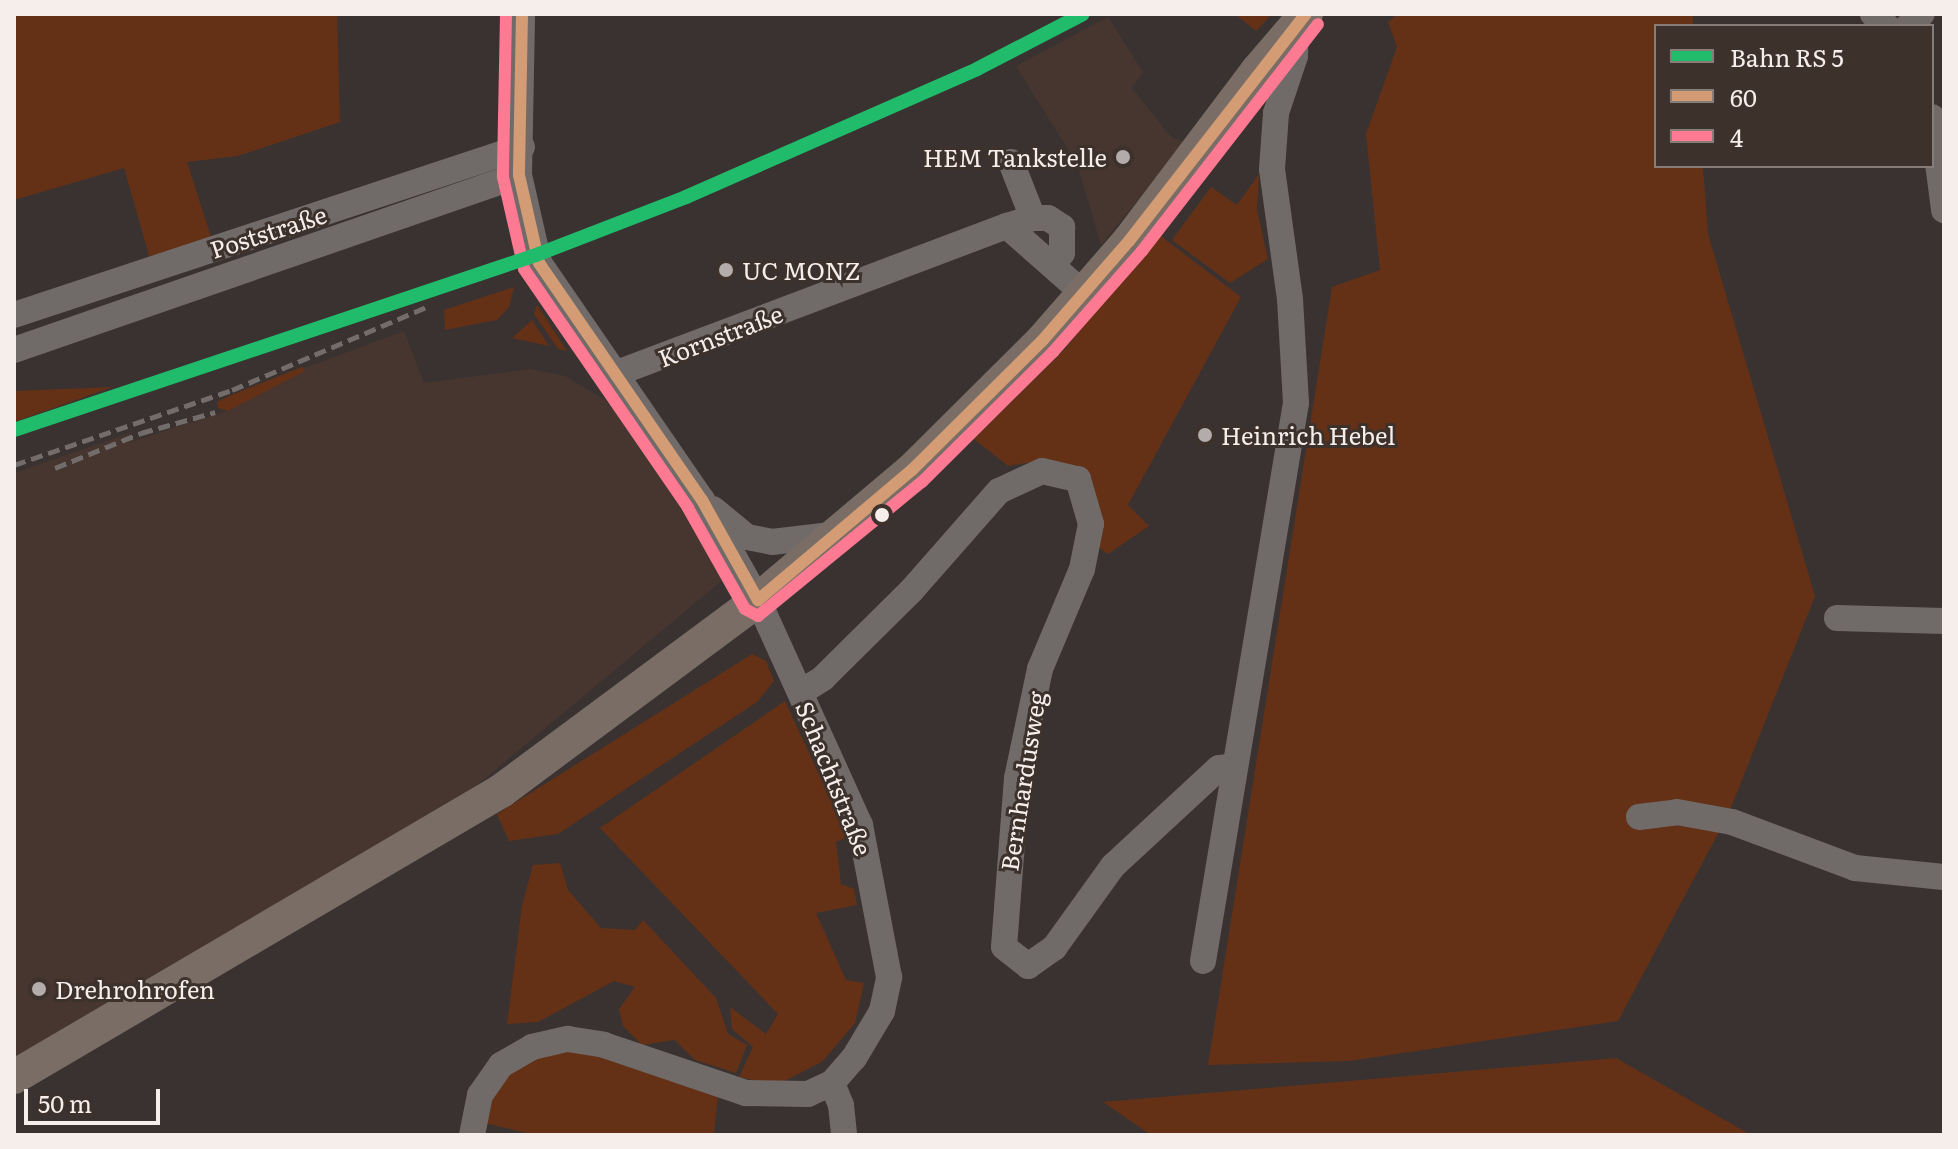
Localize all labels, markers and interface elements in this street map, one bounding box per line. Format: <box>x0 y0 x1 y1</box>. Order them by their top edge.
legend <box>1654 24 1934 168</box>
text: Bahn RS 5 <box>1730 39 1844 74</box>
text: 60 <box>1730 79 1757 114</box>
text: 4 <box>1730 119 1743 154</box>
place label: HEM Tankstelle <box>923 143 1107 171</box>
marker: HEM Tankstelle <box>1114 148 1132 166</box>
street label: Poststraße <box>206 199 330 263</box>
place label: UC MONZ <box>742 256 861 284</box>
marker: UC MONZ <box>717 261 735 279</box>
street label: Kornstraße <box>654 298 786 372</box>
place label: Heinrich Hebel <box>1221 421 1395 449</box>
marker: Heinrich Hebel <box>1196 426 1214 444</box>
unlabelled marker <box>874 507 890 523</box>
street label: Bernhardusweg <box>994 689 1050 873</box>
street label: Schachtstraße <box>791 697 879 859</box>
place label: Drehrohrofen <box>55 975 215 1003</box>
marker: Drehrohrofen <box>30 980 48 998</box>
scale bar <box>28 1073 164 1123</box>
text: 50 m <box>38 1085 92 1120</box>

